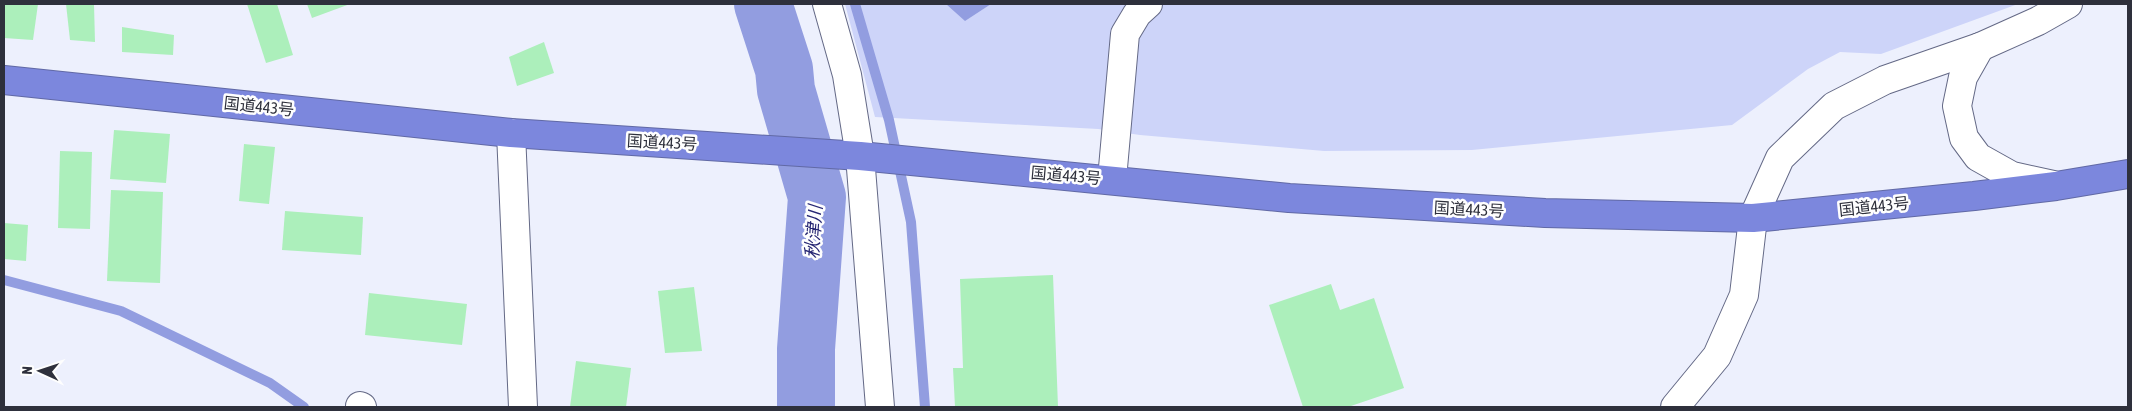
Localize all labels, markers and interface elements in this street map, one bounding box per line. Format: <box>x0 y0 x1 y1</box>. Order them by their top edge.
street label: 国道443号 <box>223 93 295 119</box>
street label: 国道443号 <box>626 131 698 153</box>
street label: 国道443号 <box>1030 163 1102 187</box>
street label: 国道443号 <box>1838 193 1910 219</box>
street label: 国道443号 <box>1433 198 1505 220</box>
water label: 秋津川 <box>801 202 826 260</box>
north arrow <box>15 346 65 396</box>
text: N <box>19 366 35 375</box>

